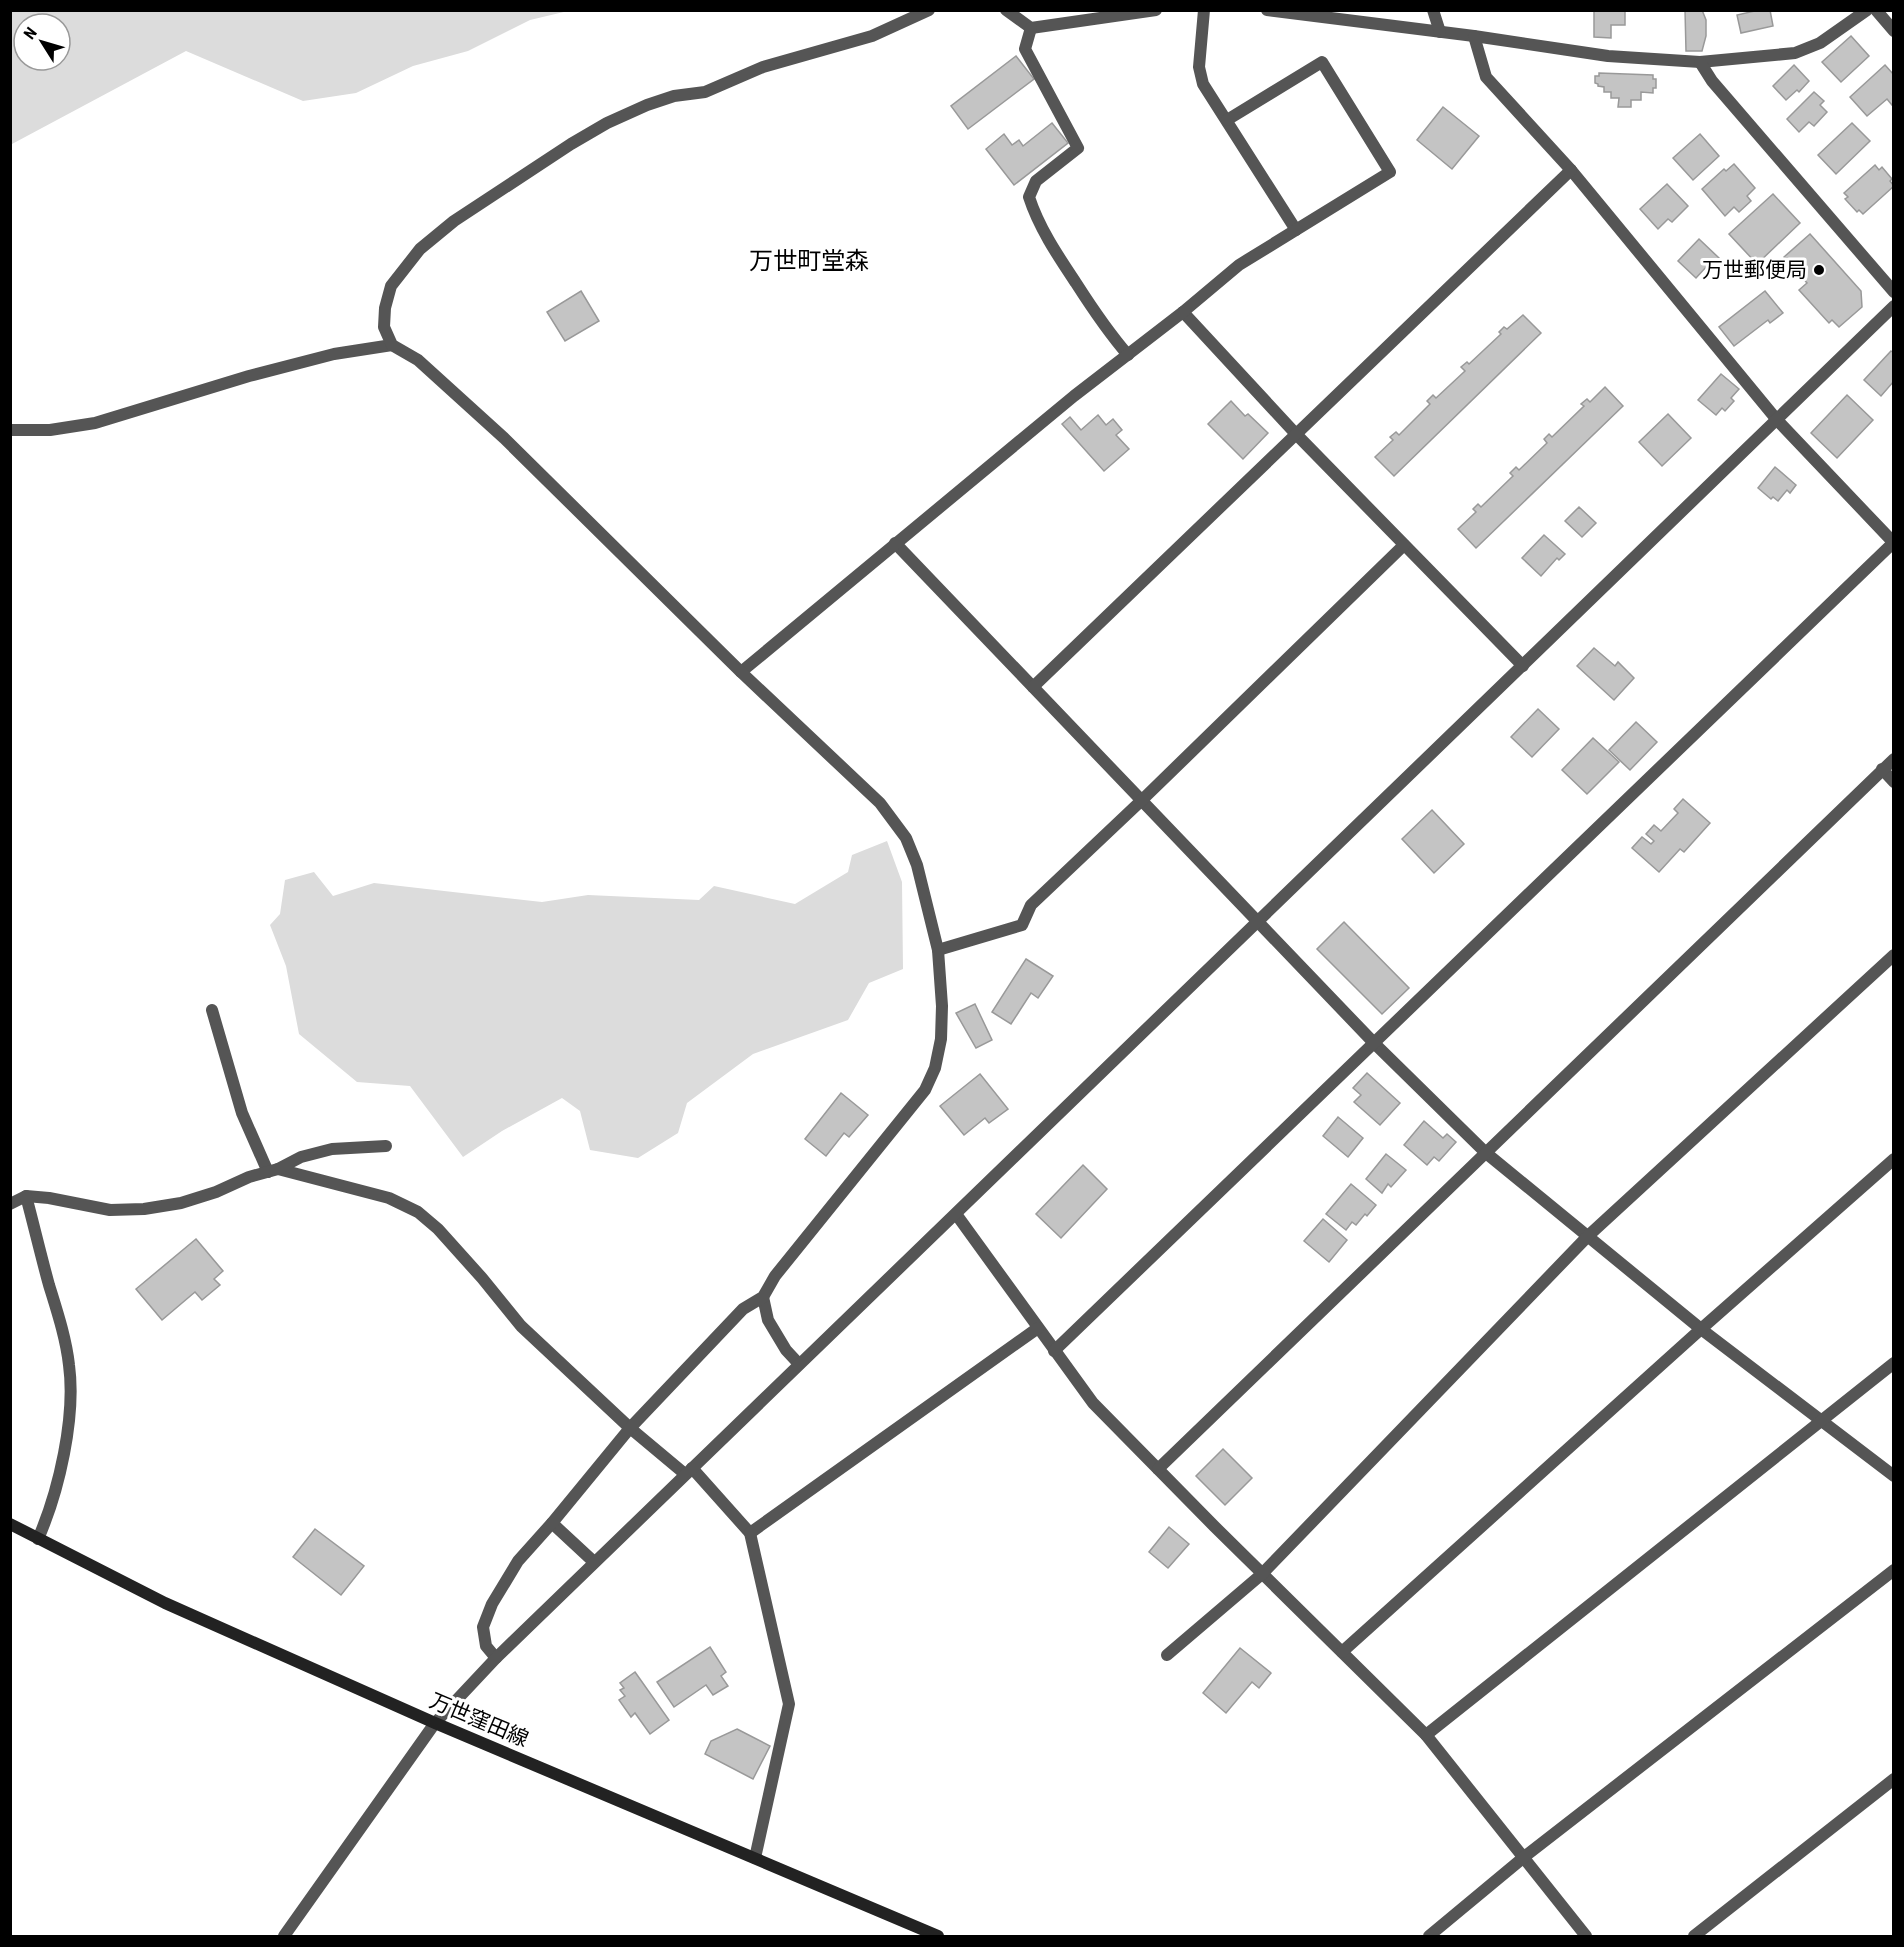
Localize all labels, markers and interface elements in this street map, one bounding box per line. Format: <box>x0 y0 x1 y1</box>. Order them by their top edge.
north arrow <box>12 12 72 72</box>
text: N <box>20 24 41 43</box>
district label: 万世町堂森 <box>749 247 869 275</box>
place label: 万世郵便局 <box>1702 258 1807 282</box>
marker: 万世郵便局 <box>1812 263 1826 277</box>
street label: 万世窪田線 <box>426 1688 532 1752</box>

